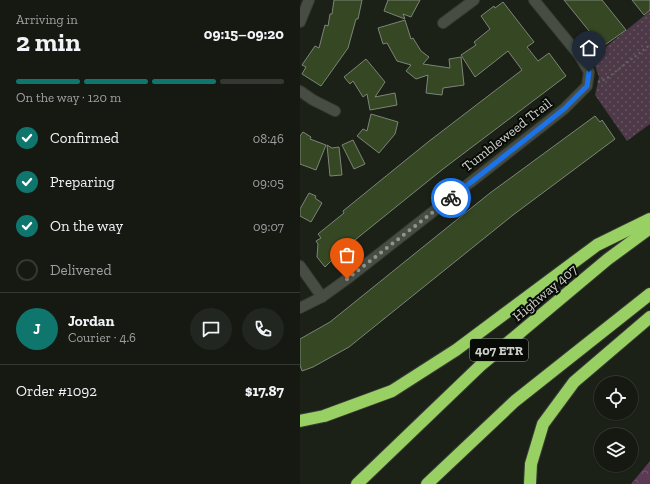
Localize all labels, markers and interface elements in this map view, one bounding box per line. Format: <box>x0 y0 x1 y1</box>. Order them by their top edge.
text: Arriving in <box>16 12 78 27</box>
text: 09:15–09:20 <box>204 25 284 43</box>
text: 2 min <box>16 26 81 58</box>
pin <box>572 31 606 72</box>
icon: home <box>578 37 600 59</box>
text: On the way · 120 m <box>16 90 121 105</box>
street label: Tumbleweed Trail <box>459 94 556 175</box>
icon: check <box>16 127 38 149</box>
text: Confirmed <box>50 129 119 147</box>
text: 08:46 <box>253 131 284 146</box>
icon: check <box>16 171 38 193</box>
text: Preparing <box>50 173 115 191</box>
text: 09:05 <box>253 175 284 190</box>
courier <box>431 178 471 218</box>
icon: bike <box>440 187 462 209</box>
icon: check <box>16 215 38 237</box>
text: On the way <box>50 217 123 235</box>
text: 09:07 <box>253 219 284 234</box>
pin <box>330 238 364 279</box>
icon: bag <box>336 244 358 266</box>
text: Delivered <box>50 261 112 279</box>
street label: Highway 407 <box>509 261 581 325</box>
button: chat <box>190 308 232 350</box>
button: phone <box>242 308 284 350</box>
text: Jordan <box>68 312 114 330</box>
text: J <box>33 320 41 338</box>
text: Courier · 4.6 <box>68 330 136 345</box>
road number: 407 ETR <box>470 339 528 361</box>
map controls <box>594 376 638 472</box>
button: locate <box>594 376 638 420</box>
text: Order #1092 <box>16 382 97 400</box>
text: $17.87 <box>245 382 284 400</box>
button: layers <box>594 428 638 472</box>

